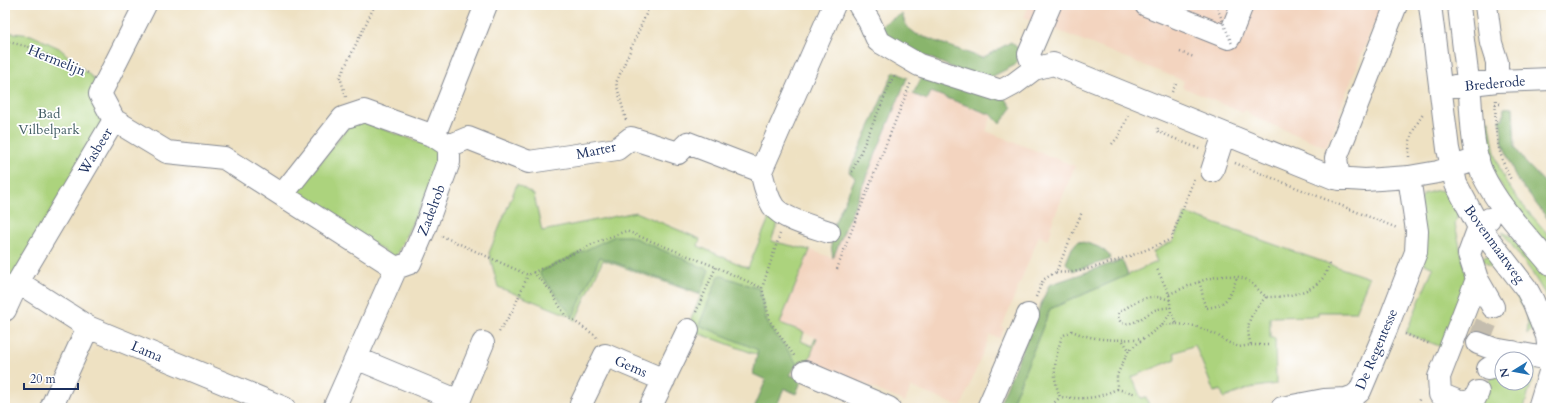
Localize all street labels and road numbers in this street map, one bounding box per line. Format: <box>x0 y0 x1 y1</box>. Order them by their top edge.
street label: Hermelijn <box>25 40 89 81</box>
street label: Brederode <box>1464 71 1526 96</box>
street label: Wasbeer <box>74 124 117 179</box>
street label: Marter <box>574 137 619 164</box>
street label: Zadelrob <box>413 182 450 239</box>
street label: Bovenmaatweg <box>1460 201 1529 287</box>
street label: De Regentesse <box>1351 306 1402 393</box>
street label: Lama <box>128 336 165 367</box>
street label: Gems <box>611 351 650 382</box>

